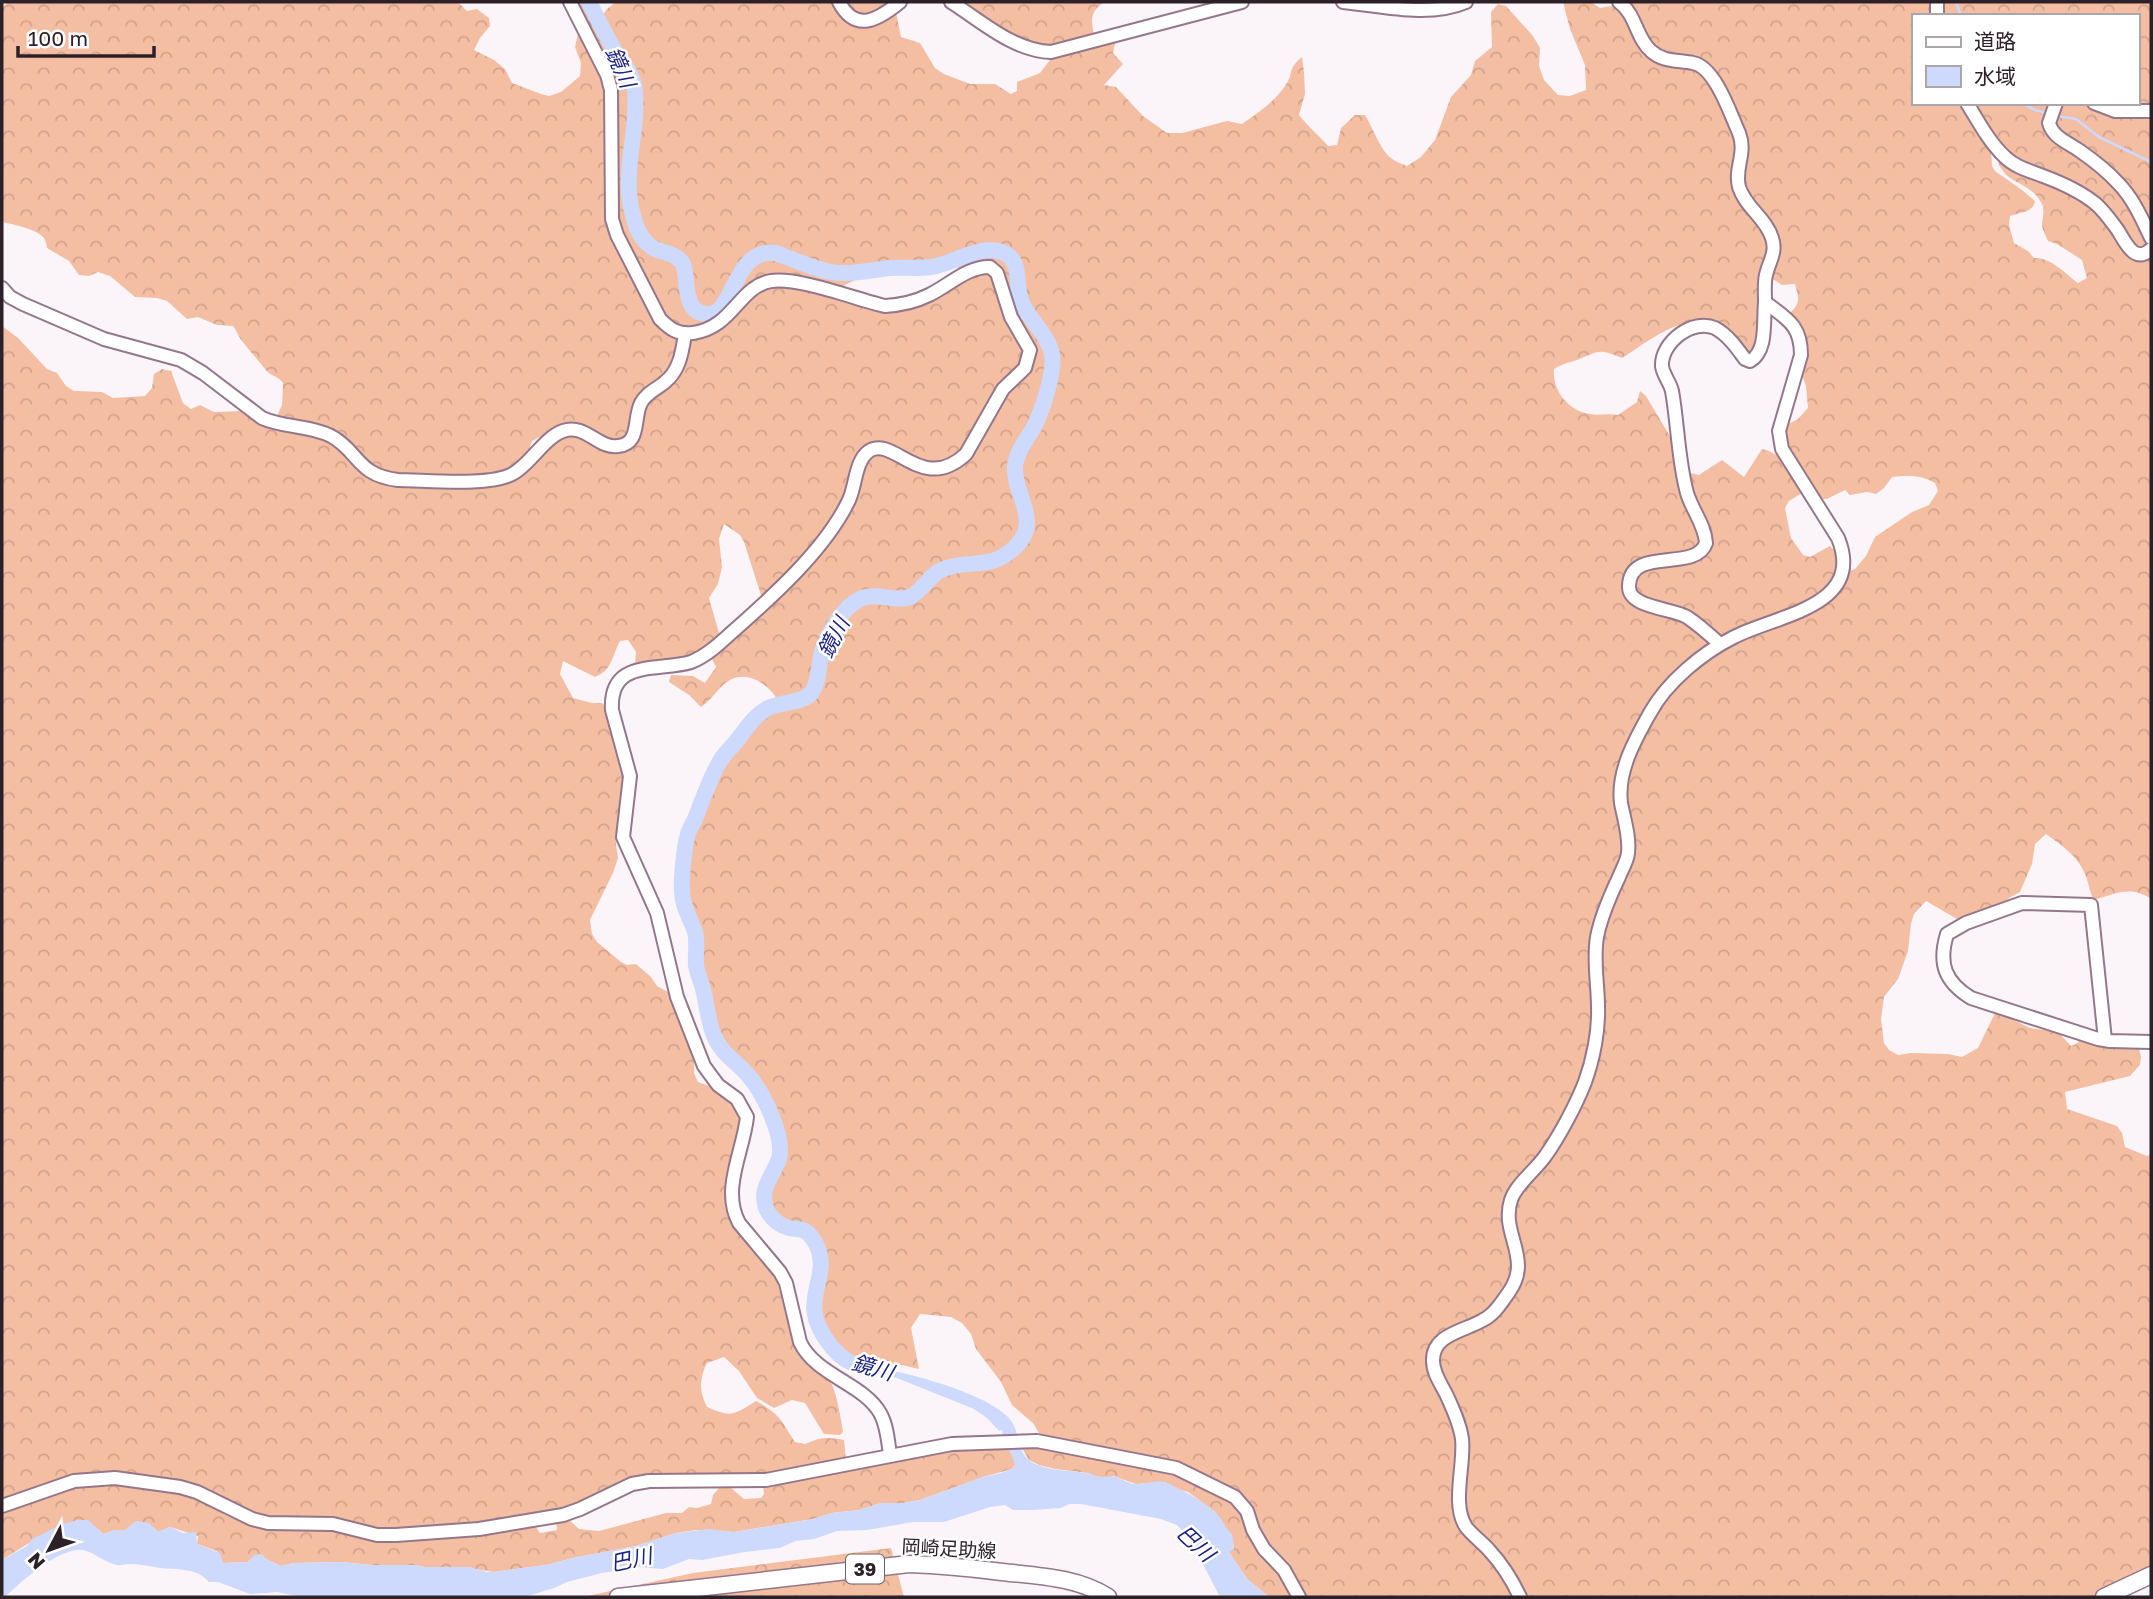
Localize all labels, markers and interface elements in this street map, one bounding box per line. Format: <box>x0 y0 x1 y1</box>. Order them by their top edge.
scale bar <box>18 14 154 58</box>
legend <box>1912 14 2139 105</box>
text: 100 m <box>28 25 88 51</box>
text: 道路 <box>1974 28 2016 54</box>
water label: 鏡川 <box>601 43 642 93</box>
text: 水域 <box>1974 63 2016 89</box>
water label: 鏡川 <box>812 611 855 662</box>
water label: 鏡川 <box>849 1349 899 1386</box>
north arrow <box>14 1515 84 1585</box>
water label: 巴川 <box>1172 1519 1222 1568</box>
street label: 岡崎足助線 <box>901 1534 997 1562</box>
water label: 巴川 <box>608 1542 656 1576</box>
text: N <box>22 1548 49 1574</box>
road number: 39 <box>846 1554 884 1584</box>

